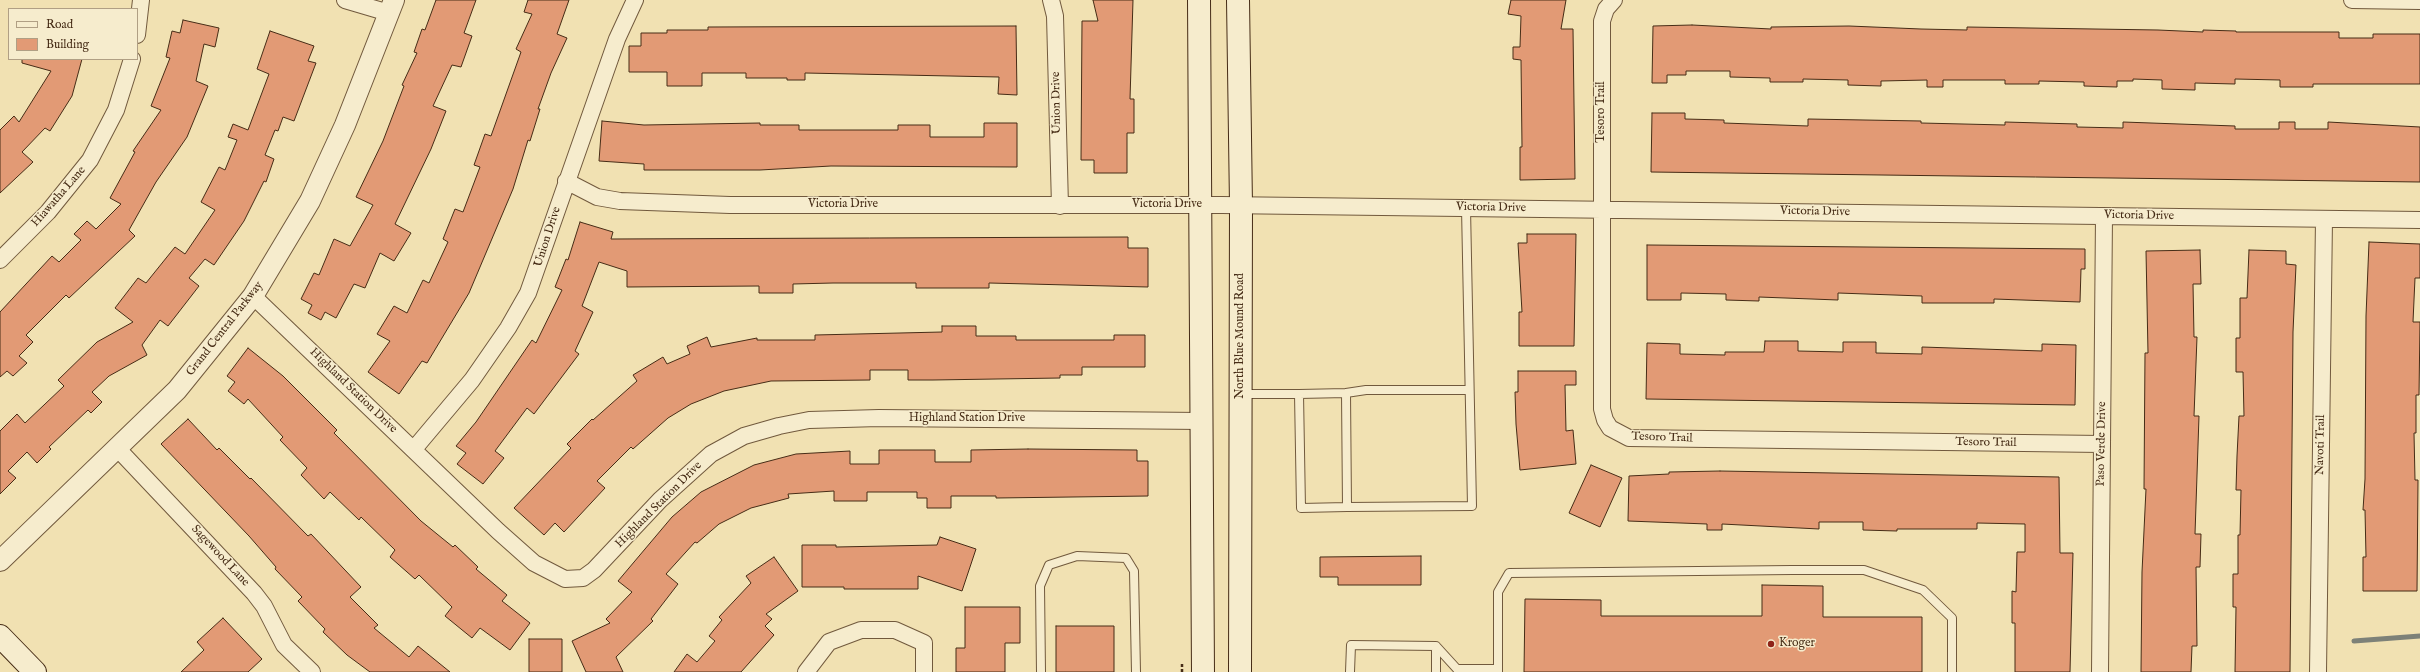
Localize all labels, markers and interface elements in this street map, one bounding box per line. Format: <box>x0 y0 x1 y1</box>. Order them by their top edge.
legend <box>8 8 138 60</box>
text: Road <box>46 17 73 32</box>
text: Building <box>46 37 89 52</box>
street label: Union Drive <box>1049 71 1065 135</box>
street label: Tesoro Trail <box>1595 81 1609 143</box>
street label: Hiawatha Lane <box>29 164 89 230</box>
street label: Victoria Drive <box>808 198 878 212</box>
street label: Victoria Drive <box>1132 198 1202 212</box>
street label: Victoria Drive <box>1456 200 1526 216</box>
street label: Victoria Drive <box>1780 204 1850 220</box>
street label: Union Drive <box>531 205 565 269</box>
street label: Victoria Drive <box>2104 208 2174 224</box>
street label: North Blue Mound Road <box>1234 273 1248 399</box>
street label: Grand Central Parkway <box>184 279 266 379</box>
street label: Highland Station Drive <box>306 345 400 437</box>
street label: Paso Verde Drive <box>2094 401 2110 487</box>
street label: Highland Station Drive <box>909 412 1025 426</box>
street label: Navoti Trail <box>2313 415 2329 475</box>
street label: Tesoro Trail <box>1631 430 1693 446</box>
street label: Tesoro Trail <box>1955 435 2017 451</box>
street label: Highland Station Drive <box>613 459 705 551</box>
street label: Sagewood Lane <box>188 522 252 590</box>
place label: Kroger <box>1779 637 1815 651</box>
marker: Kroger <box>1766 639 1776 649</box>

